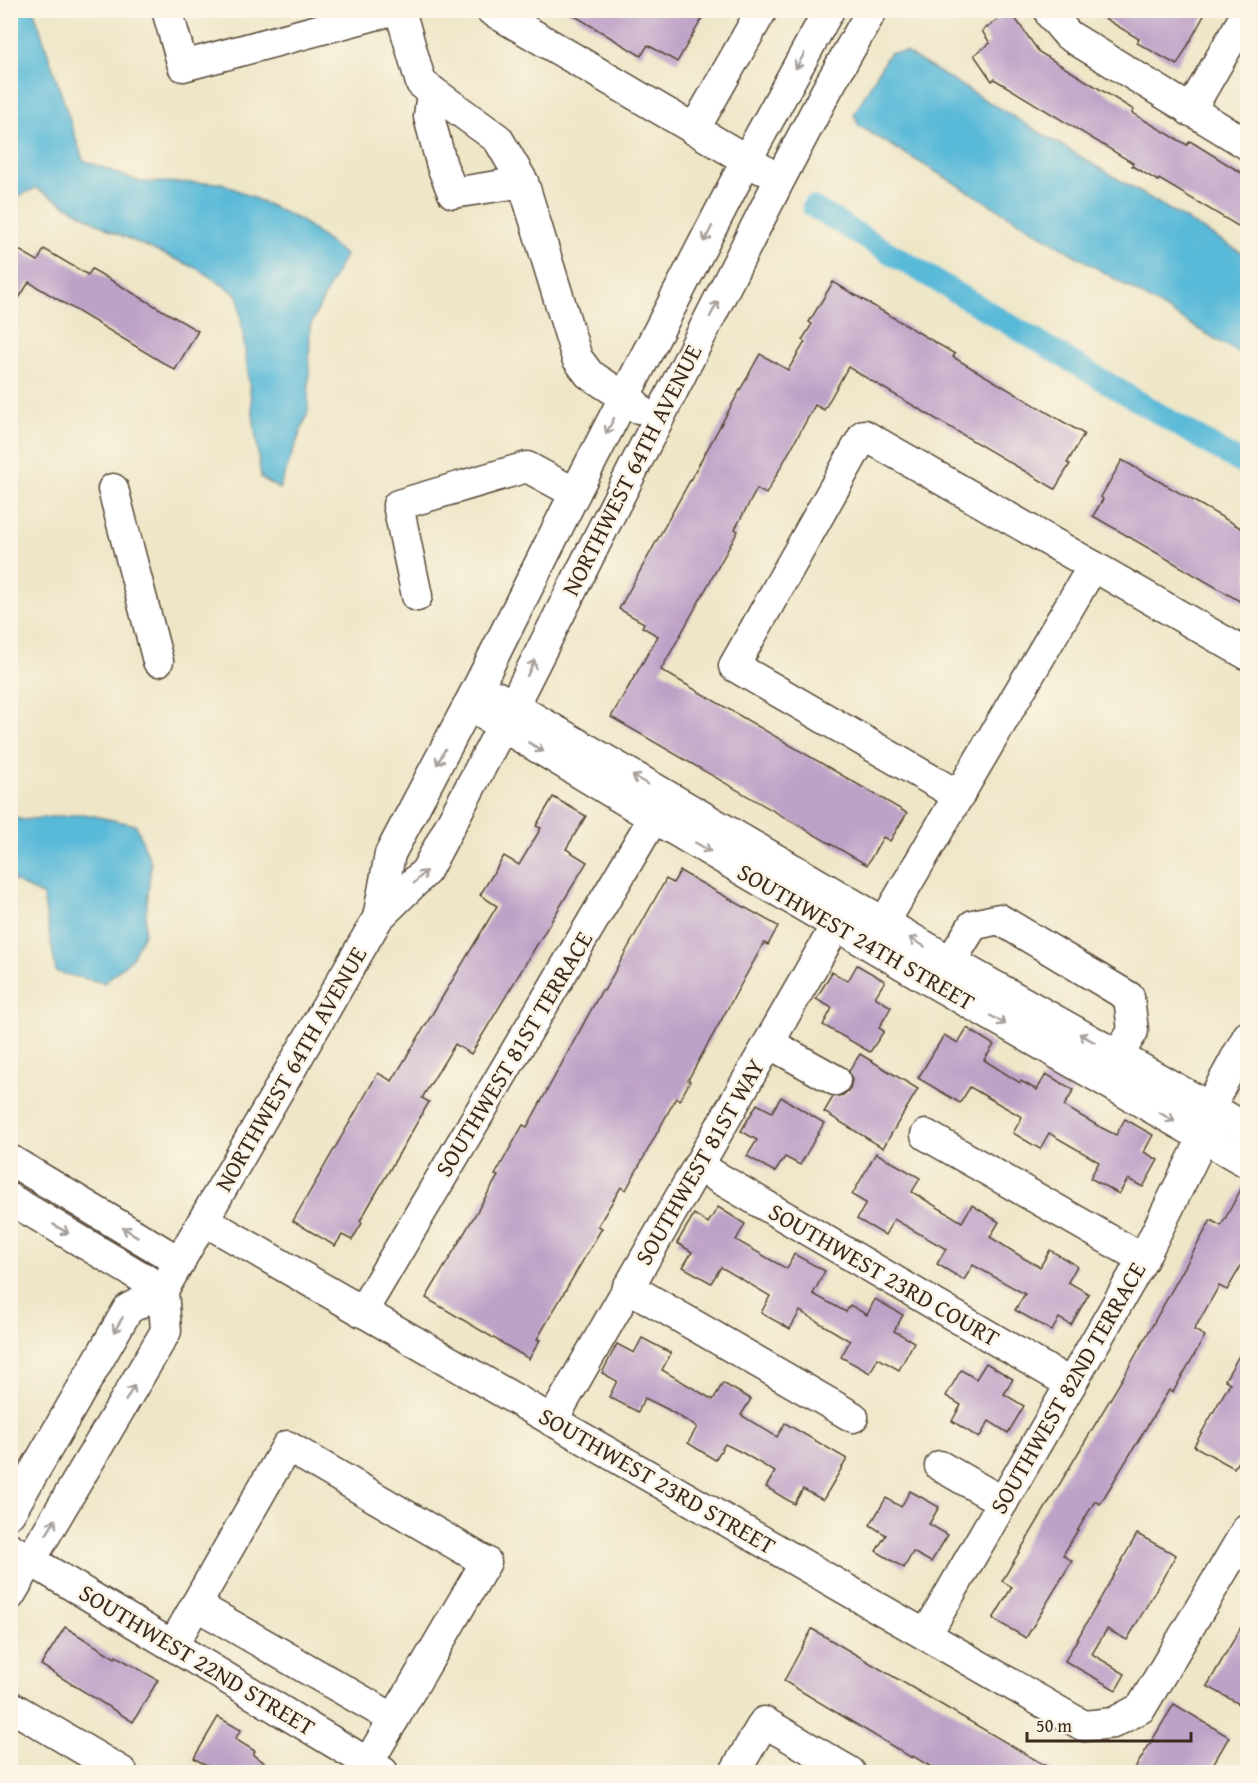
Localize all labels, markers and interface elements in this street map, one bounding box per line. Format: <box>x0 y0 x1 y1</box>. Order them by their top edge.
one-way arrow <box>793 52 805 69</box>
one-way arrow <box>702 224 714 242</box>
one-way arrow <box>708 301 720 318</box>
street label: NORTHWEST 64TH AVENUE <box>553 338 710 602</box>
one-way arrow <box>604 416 615 434</box>
one-way arrow <box>526 660 538 678</box>
one-way arrow <box>527 741 544 753</box>
one-way arrow <box>435 747 446 765</box>
one-way arrow <box>632 774 649 786</box>
one-way arrow <box>694 841 711 853</box>
street label: SOUTHWEST 24TH STREET <box>731 854 981 1019</box>
one-way arrow <box>412 869 427 884</box>
street label: SOUTHWEST 81ST TERRACE <box>426 924 601 1183</box>
one-way arrow <box>909 935 926 947</box>
street label: NORTHWEST 64TH AVENUE <box>206 940 375 1198</box>
one-way arrow <box>989 1014 1006 1026</box>
one-way arrow <box>1079 1032 1096 1044</box>
street label: SOUTHWEST 81ST WAY <box>626 1052 773 1272</box>
one-way arrow <box>1158 1111 1175 1123</box>
street label: SOUTHWEST 23RD COURT <box>762 1194 1006 1355</box>
one-way arrow <box>52 1223 69 1235</box>
one-way arrow <box>122 1225 139 1237</box>
street label: SOUTHWEST 82ND TERRACE <box>981 1255 1154 1520</box>
one-way arrow <box>112 1316 124 1333</box>
one-way arrow <box>124 1385 136 1402</box>
street label: SOUTHWEST 23RD STREET <box>532 1398 782 1563</box>
one-way arrow <box>45 1519 57 1536</box>
street label: SOUTHWEST 22ND STREET <box>73 1575 322 1744</box>
scale bar <box>1027 1705 1190 1743</box>
text: 50 m <box>1036 1712 1072 1739</box>

